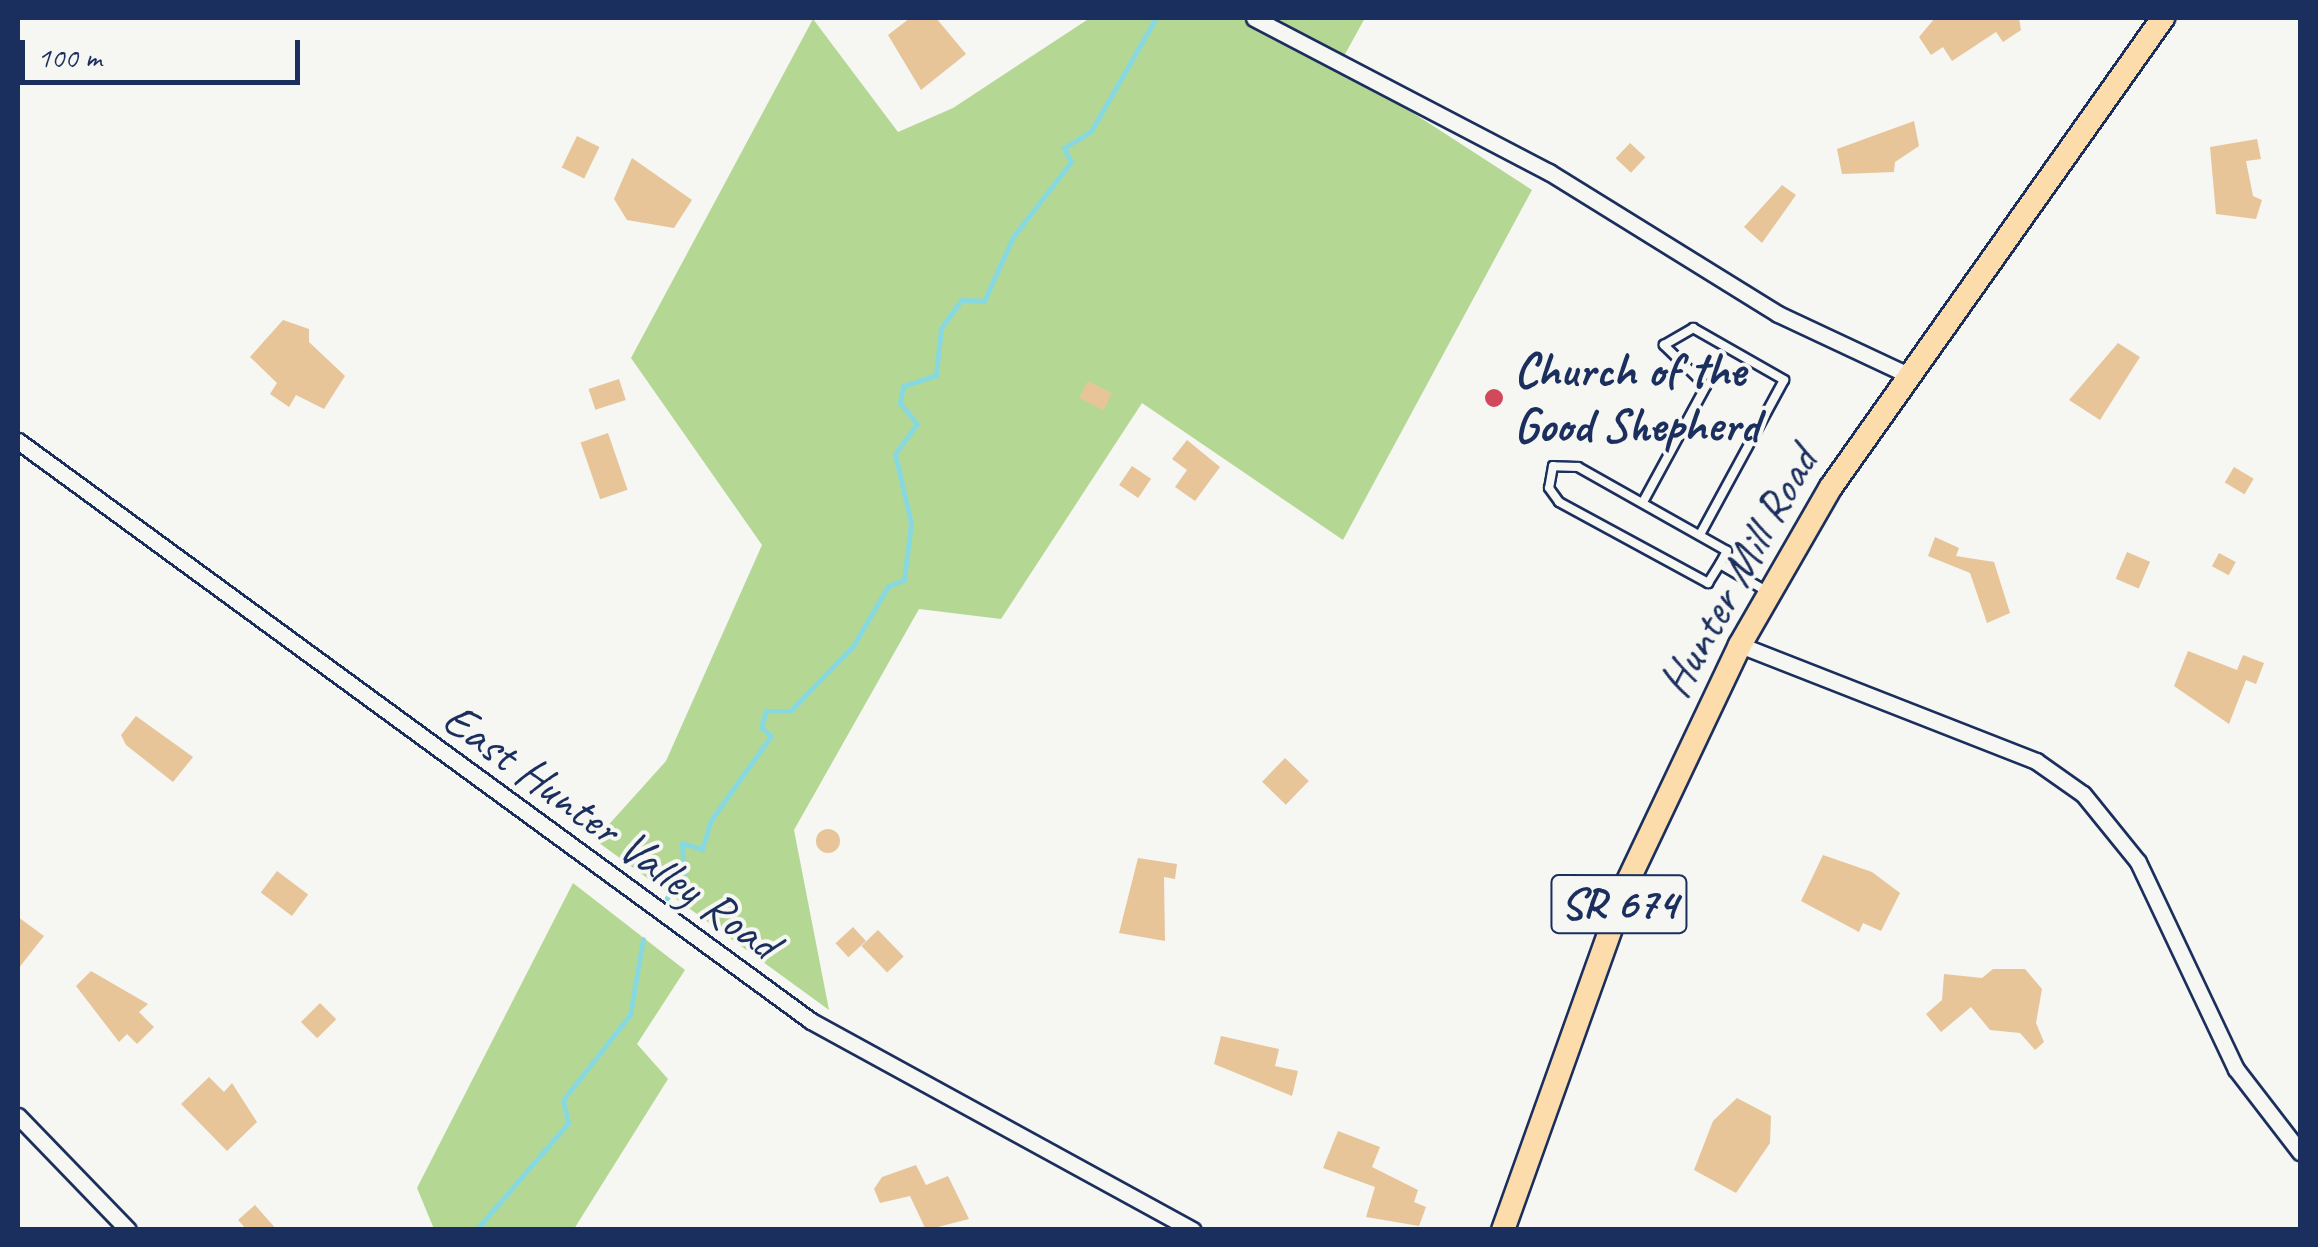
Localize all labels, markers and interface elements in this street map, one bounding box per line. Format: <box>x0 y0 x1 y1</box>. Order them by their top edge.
scale bar <box>25 20 305 82</box>
text: 100 m <box>37 38 102 76</box>
place label: Church of the Good Shepherd <box>1514 341 1760 454</box>
marker: Church of the Good Shepherd <box>1483 387 1505 409</box>
street label: Hunter Mill Road <box>1645 436 1831 708</box>
street label: East Hunter Valley Road <box>433 690 789 972</box>
road number: SR 674 <box>1549 864 1689 944</box>

